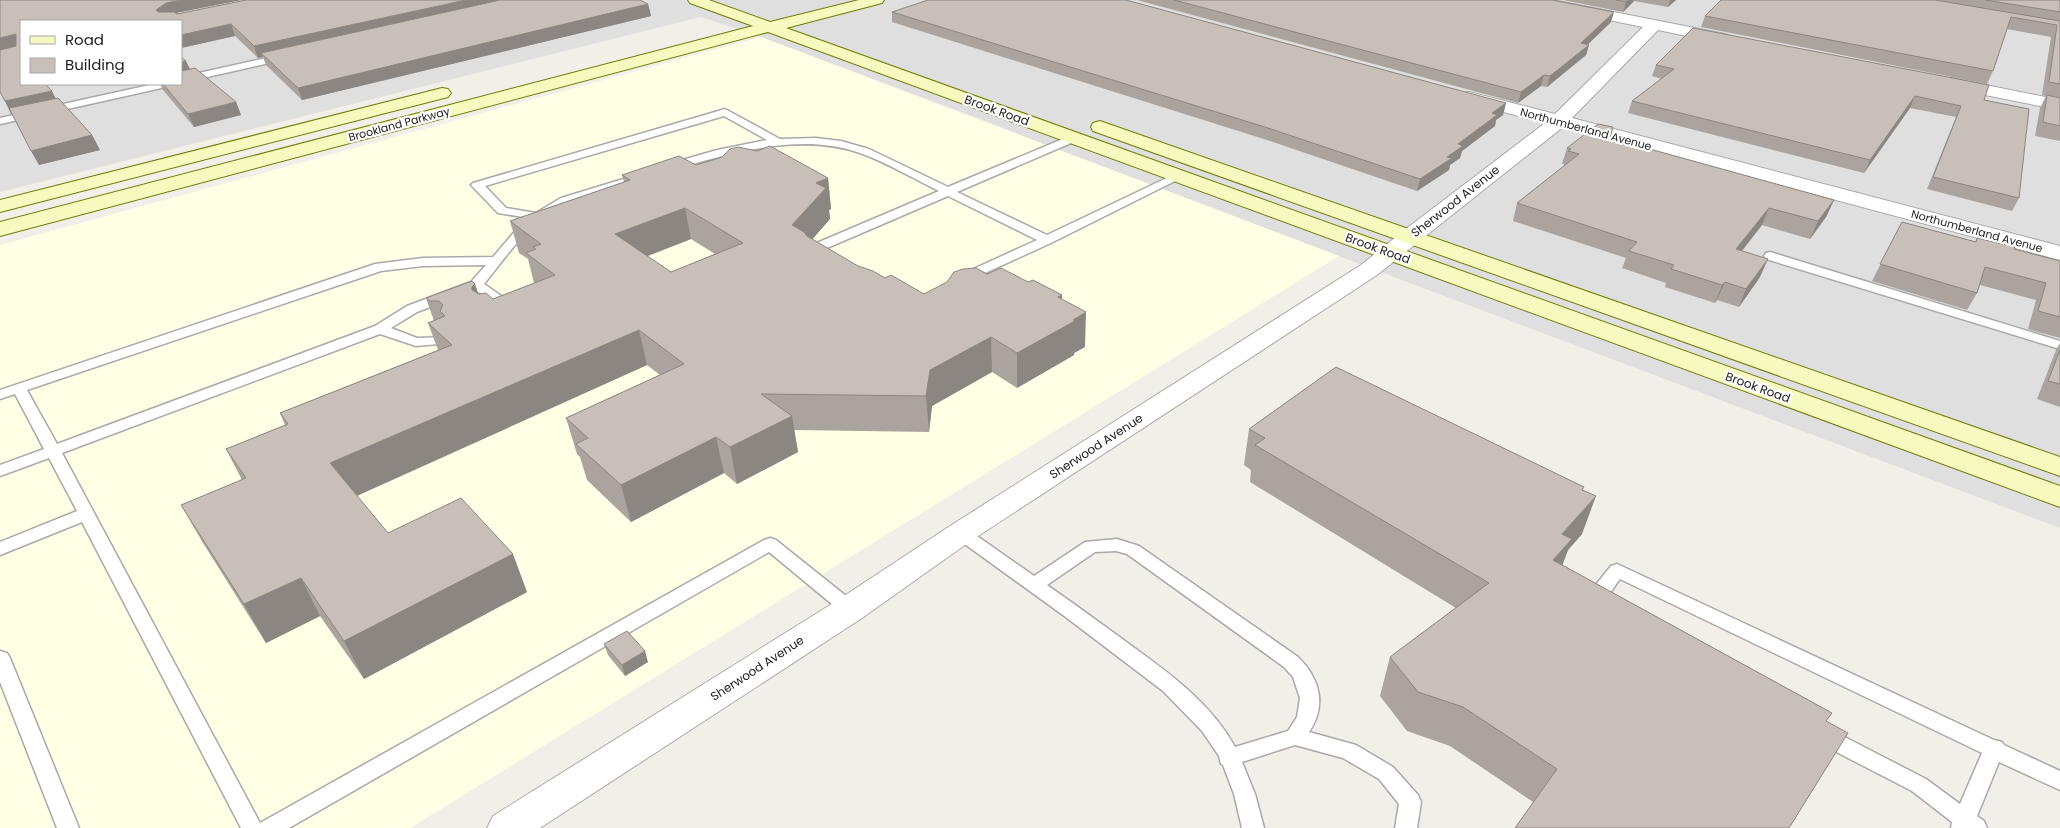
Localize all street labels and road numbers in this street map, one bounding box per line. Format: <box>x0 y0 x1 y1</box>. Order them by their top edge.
street label: Brook Road <box>962 90 1032 130</box>
street label: Brookland Parkway <box>347 103 452 145</box>
street label: Northumberland Avenue <box>1518 104 1654 154</box>
street label: Sherwood Avenue <box>1407 161 1503 241</box>
street label: Northumberland Avenue <box>1909 206 2045 256</box>
street label: Brook Road <box>1343 228 1413 268</box>
street label: Brook Road <box>1723 367 1793 407</box>
street label: Sherwood Avenue <box>1046 409 1146 483</box>
street label: Sherwood Avenue <box>707 631 807 705</box>

